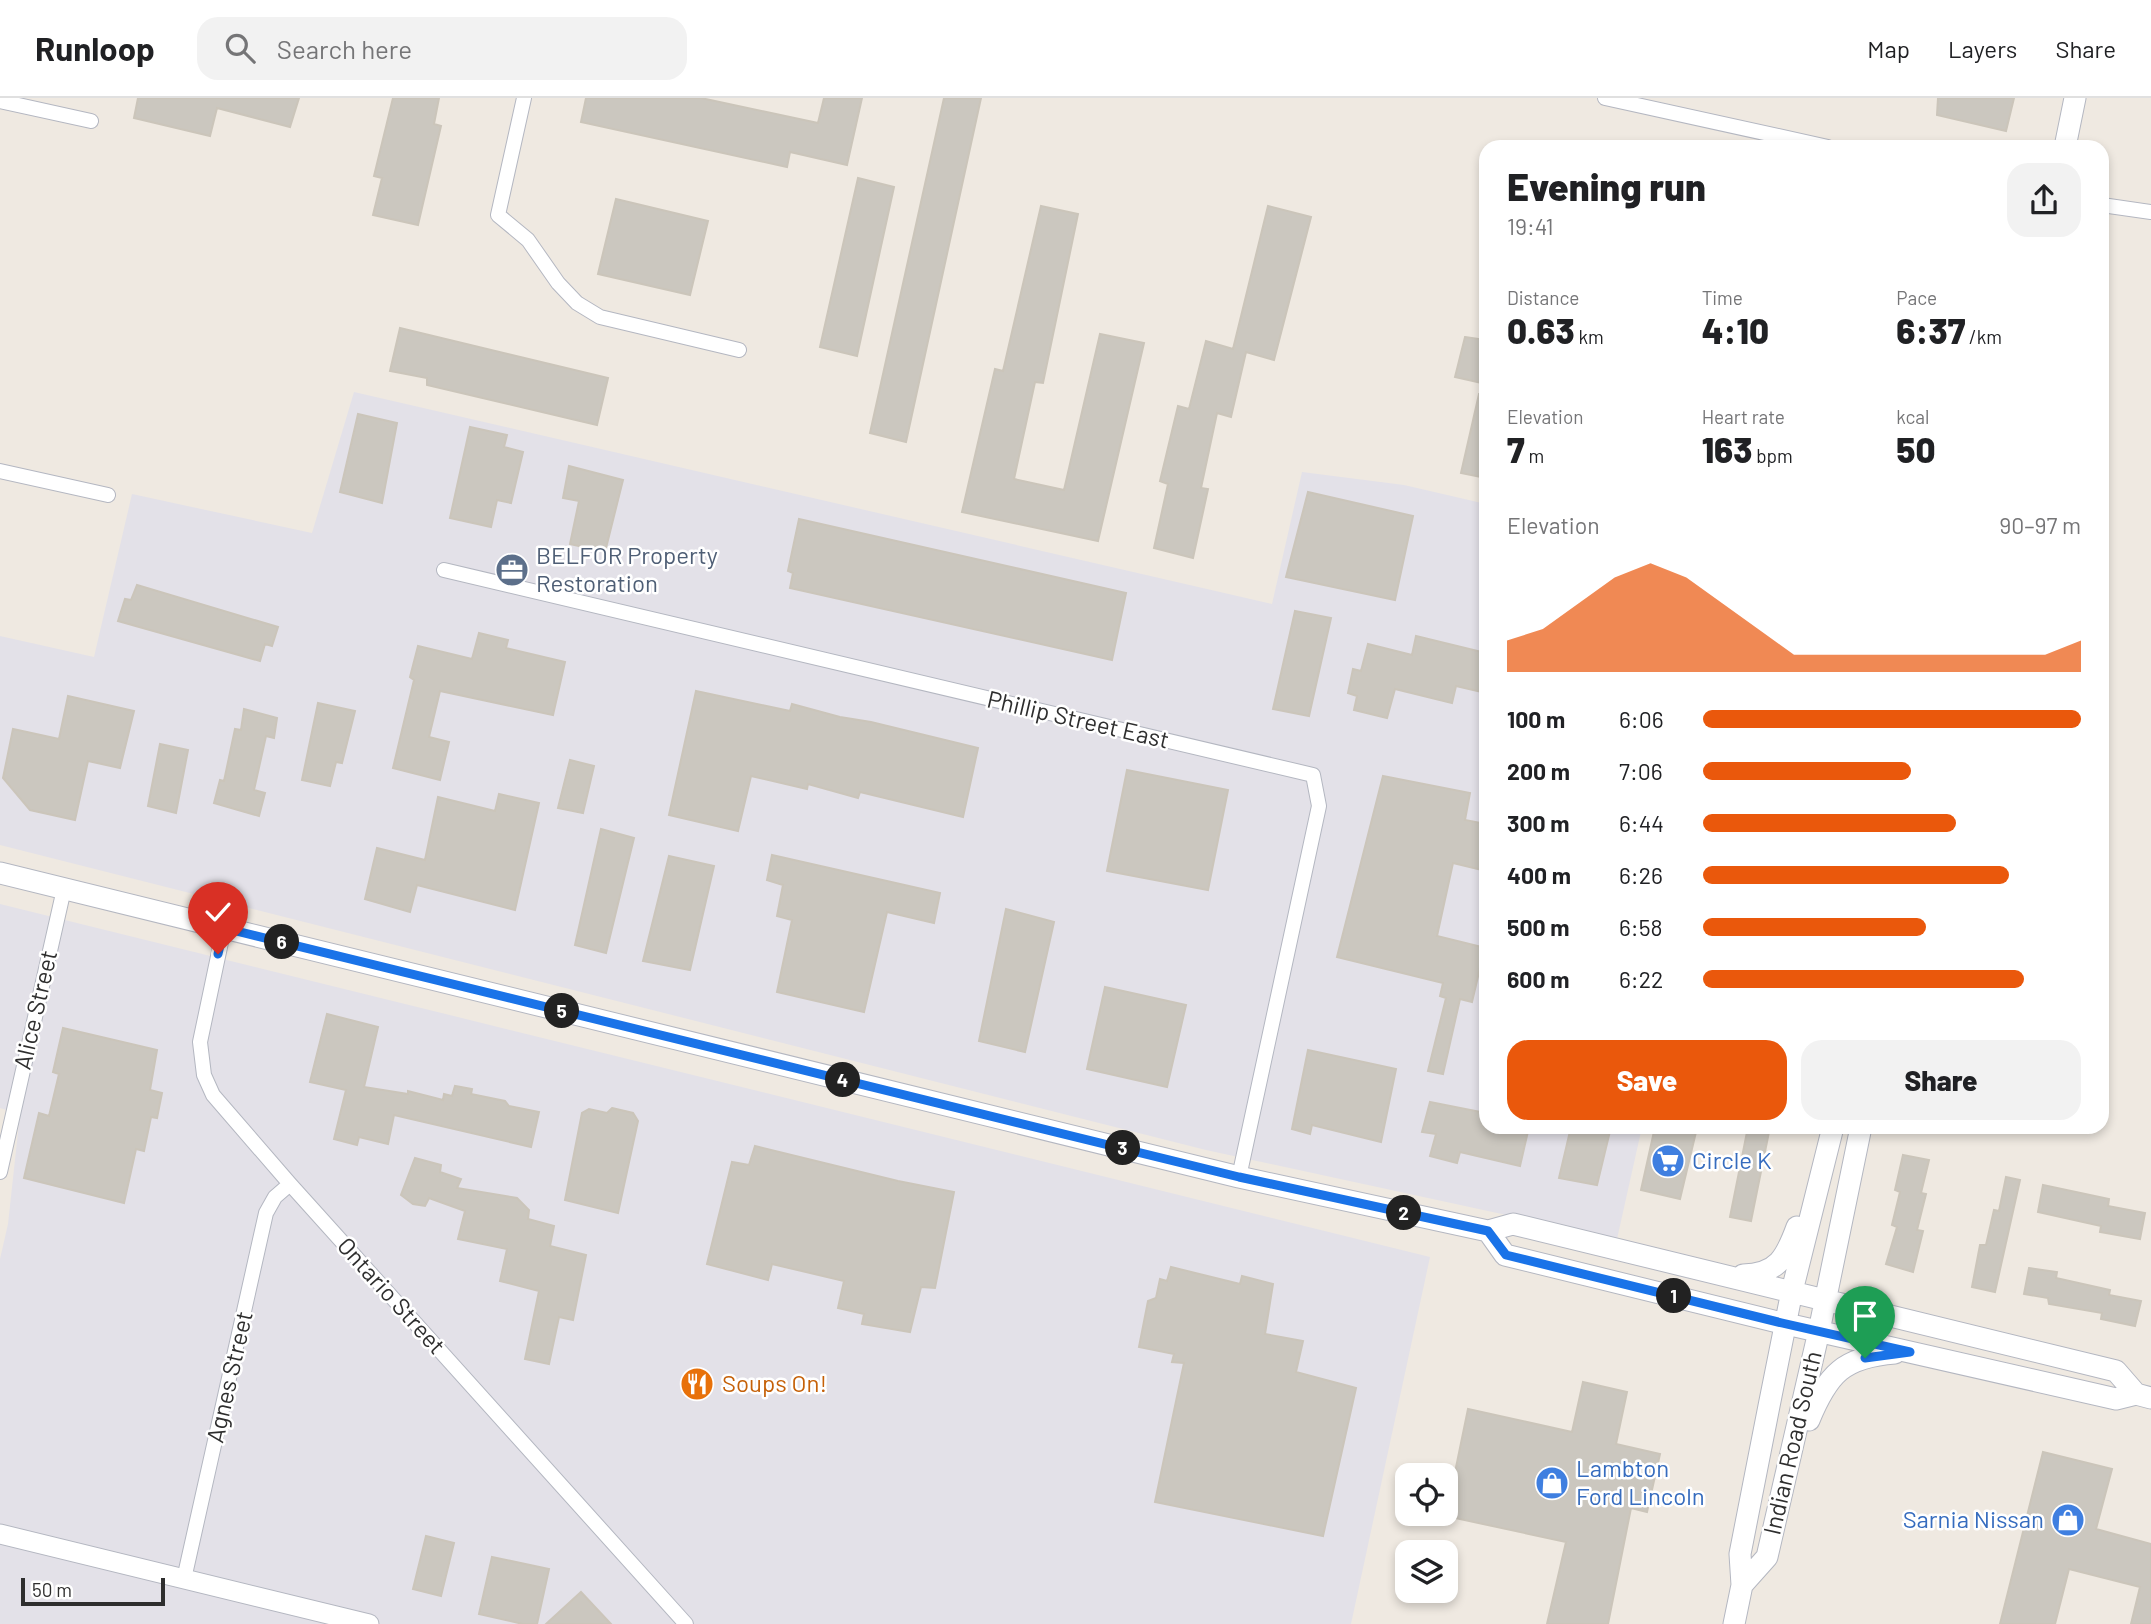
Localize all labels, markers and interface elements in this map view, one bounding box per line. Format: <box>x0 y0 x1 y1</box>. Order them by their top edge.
search box <box>197 17 687 80</box>
text: Runloop <box>35 28 155 68</box>
icon: search <box>221 29 259 67</box>
text: Search here <box>277 33 412 64</box>
text: Map <box>1867 34 1910 63</box>
text: Layers <box>1948 34 2017 63</box>
text: Share <box>2055 34 2116 63</box>
text: Evening run <box>1507 163 1706 209</box>
button: share <box>2007 163 2081 237</box>
text: 19:41 <box>1507 212 1553 240</box>
text: Distance <box>1507 286 1579 309</box>
text: Time <box>1702 286 1743 309</box>
text: Pace <box>1896 286 1937 309</box>
text: 0.63 <box>1507 309 1575 351</box>
text: 4:10 <box>1702 309 1769 351</box>
text: 6:37 <box>1896 309 1965 351</box>
text: km <box>1575 325 1604 348</box>
text: /km <box>1965 325 2002 348</box>
text: Elevation <box>1507 405 1584 428</box>
text: Heart rate <box>1702 405 1785 428</box>
text: kcal <box>1896 405 1929 428</box>
text: 7 <box>1507 428 1525 470</box>
text: 163 <box>1702 428 1752 470</box>
text: 50 <box>1896 428 1935 470</box>
text: m <box>1525 444 1544 467</box>
text: bpm <box>1752 444 1793 467</box>
text: Elevation <box>1507 511 1600 539</box>
text: 90–97 m <box>1999 511 2081 539</box>
place label: BELFOR Property Restoration <box>536 540 718 597</box>
office icon: BELFOR Property Restoration <box>493 551 531 589</box>
street label: Phillip Street East <box>985 684 1172 754</box>
text: 100 m <box>1507 705 1565 733</box>
text: 6:06 <box>1619 705 1663 733</box>
text: 200 m <box>1507 757 1570 785</box>
text: 7:06 <box>1619 757 1663 785</box>
text: 300 m <box>1507 809 1569 837</box>
text: 6:44 <box>1619 809 1664 837</box>
text: 400 m <box>1507 861 1571 889</box>
text: 6:26 <box>1619 861 1663 889</box>
pin <box>188 882 248 954</box>
icon: check <box>199 893 237 931</box>
text: 500 m <box>1507 913 1569 941</box>
text: 6:58 <box>1619 913 1662 941</box>
pin: 6 <box>264 924 300 960</box>
text: 6 <box>276 930 287 953</box>
street label: Alice Street <box>7 947 62 1072</box>
text: 600 m <box>1507 965 1569 993</box>
text: 6:22 <box>1619 965 1663 993</box>
pin: 5 <box>544 993 580 1028</box>
text: 5 <box>556 999 567 1022</box>
button: Save <box>1507 1040 1787 1120</box>
button: Share <box>1801 1040 2081 1120</box>
pin: 4 <box>826 1062 860 1098</box>
text: 4 <box>837 1068 848 1091</box>
pin: 3 <box>1106 1130 1140 1166</box>
text: 3 <box>1117 1136 1128 1159</box>
supermarket icon: Circle K <box>1649 1142 1687 1180</box>
place label: Circle K <box>1692 1145 1772 1174</box>
pin: 2 <box>1386 1196 1422 1230</box>
text: 2 <box>1398 1201 1409 1224</box>
street label: Ontario Street <box>332 1231 452 1359</box>
pin: 1 <box>1656 1278 1692 1314</box>
text: 1 <box>1670 1284 1677 1307</box>
pin <box>1835 1286 1895 1358</box>
icon: arrive <box>1846 1297 1884 1335</box>
street label: Agnes Street <box>199 1308 258 1445</box>
street label: Indian Road South <box>1756 1348 1827 1537</box>
restaurant icon: Soups On! <box>678 1365 716 1403</box>
place label: Soups On! <box>722 1368 827 1397</box>
place label: Lambton Ford Lincoln <box>1576 1453 1705 1510</box>
map controls <box>1395 1463 1458 1603</box>
button: locate <box>1395 1463 1458 1526</box>
shop icon: Lambton Ford Lincoln <box>1533 1464 1571 1502</box>
shop icon: Sarnia Nissan <box>2049 1501 2087 1539</box>
place label: Sarnia Nissan <box>1903 1504 2044 1533</box>
button: layers <box>1395 1540 1458 1603</box>
scale bar <box>21 1575 164 1607</box>
text: 50 m <box>32 1578 72 1601</box>

